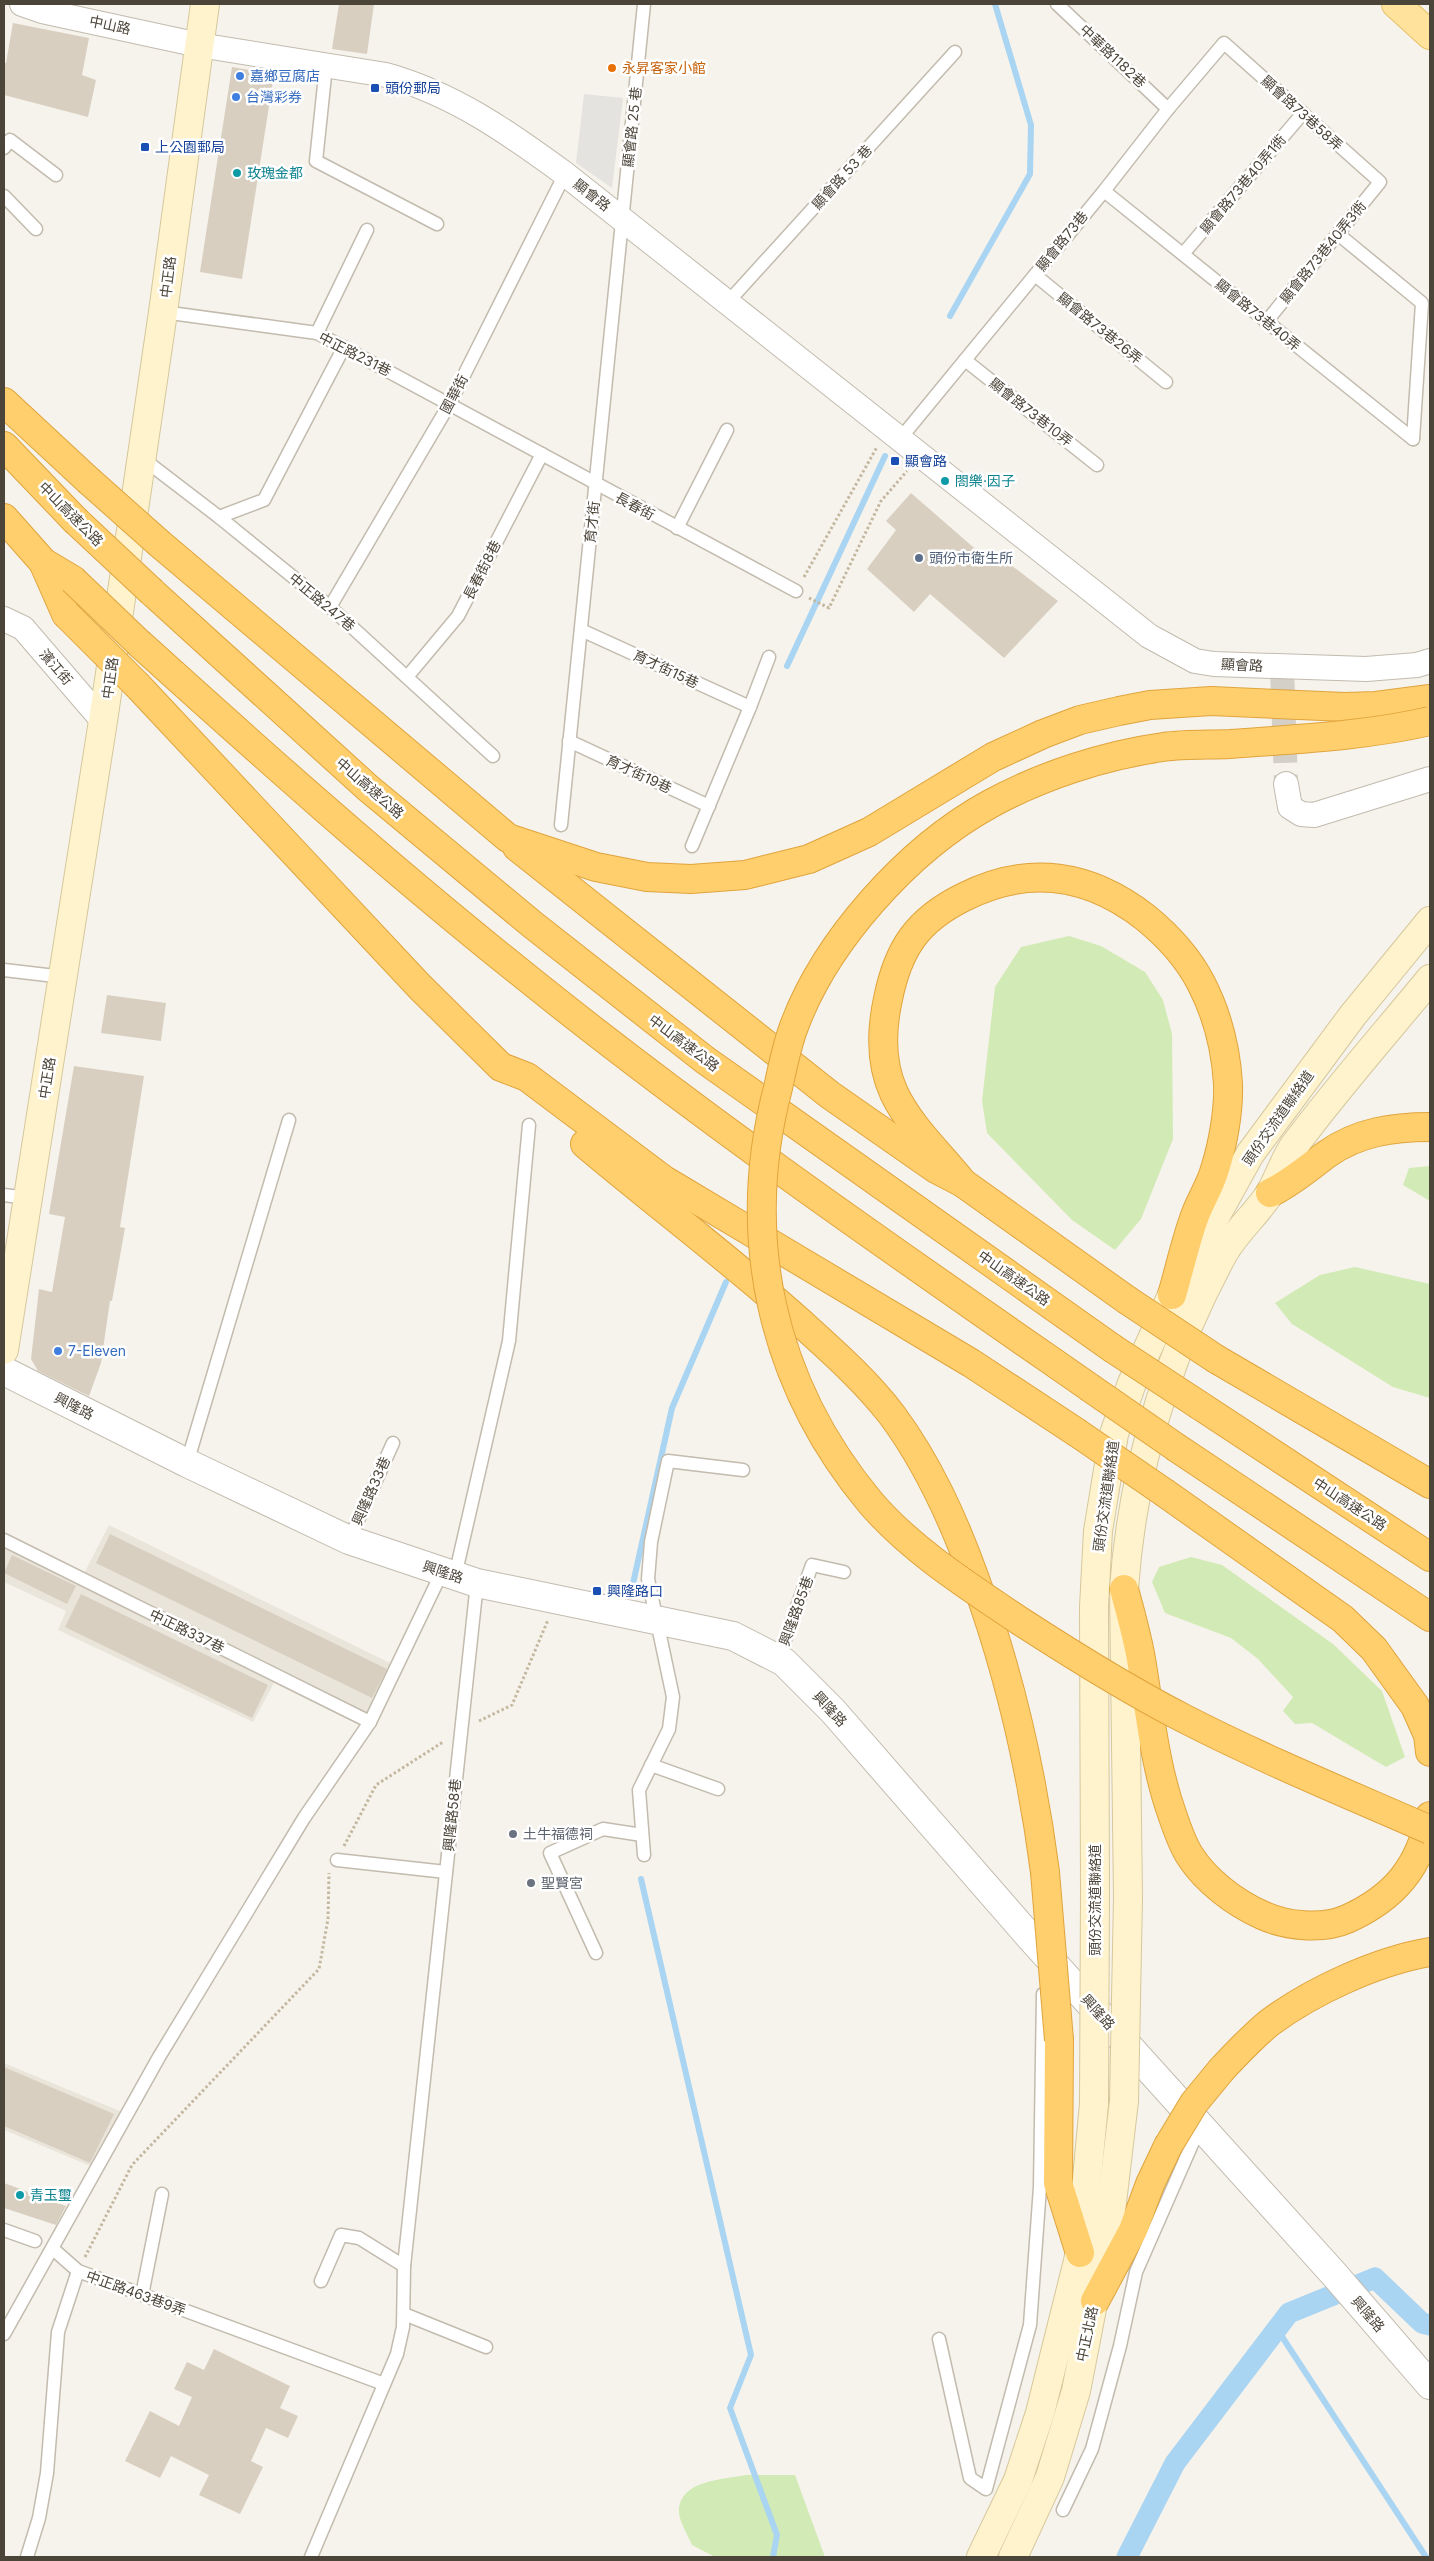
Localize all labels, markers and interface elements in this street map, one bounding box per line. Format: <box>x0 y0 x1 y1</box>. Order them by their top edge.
street label: 中山路 <box>88 12 132 37</box>
street label: 中華路1182巷 <box>1077 21 1150 91</box>
place label: 永昇客家小館 <box>622 59 706 76</box>
marker: 永昇客家小館 <box>606 62 618 74</box>
place label: 嘉鄉豆腐店 <box>250 67 320 84</box>
marker: 嘉鄉豆腐店 <box>234 70 246 82</box>
street label: 顯會路73巷58弄 <box>1258 72 1346 154</box>
place label: 頭份郵局 <box>385 79 441 96</box>
marker: 頭份郵局 <box>369 82 381 94</box>
street label: 顯會路 25 巷 <box>619 86 644 168</box>
place label: 台灣彩券 <box>246 88 302 105</box>
marker: 台灣彩券 <box>230 91 242 103</box>
street label: 顯會路73巷40弄1衖 <box>1196 131 1289 237</box>
place label: 上公園郵局 <box>155 138 225 155</box>
marker: 上公園郵局 <box>139 141 151 153</box>
street label: 顯會路 53 巷 <box>808 141 875 212</box>
place label: 玫瑰金都 <box>247 164 303 181</box>
marker: 玫瑰金都 <box>231 167 243 179</box>
street label: 顯會路 <box>571 175 614 214</box>
street label: 顯會路73巷40弄3衖 <box>1276 197 1369 306</box>
street label: 顯會路73巷 <box>1032 207 1091 274</box>
street label: 中正路 <box>157 255 178 299</box>
street label: 顯會路73巷40弄 <box>1212 275 1304 354</box>
street label: 顯會路73巷26弄 <box>1055 288 1146 367</box>
street label: 中正路231巷 <box>316 328 394 379</box>
street label: 國華街 <box>436 371 471 416</box>
street label: 顯會路73巷10弄 <box>986 374 1076 449</box>
place label: 顯會路 <box>905 452 947 469</box>
marker: 顯會路 <box>889 455 901 467</box>
place label: 閤樂‧因子 <box>955 472 1015 489</box>
marker: 閤樂‧因子 <box>939 475 951 487</box>
street label: 中山高速公路 <box>36 478 107 549</box>
street label: 長春街 <box>613 488 658 523</box>
street label: 育才街 <box>581 500 602 544</box>
street label: 長春街8巷 <box>459 537 504 602</box>
place label: 頭份市衛生所 <box>929 549 1013 566</box>
marker: 頭份市衛生所 <box>913 552 925 564</box>
street label: 中正路247巷 <box>286 569 359 634</box>
street label: 濱江街 <box>36 645 77 688</box>
street label: 育才街15巷 <box>631 646 702 691</box>
street label: 顯會路 <box>1221 655 1263 674</box>
street label: 中正路 <box>98 656 121 700</box>
street label: 育才街19巷 <box>604 751 675 796</box>
street label: 中山高速公路 <box>333 754 408 822</box>
street label: 中山高速公路 <box>646 1011 723 1075</box>
street label: 中正路 <box>35 1056 58 1100</box>
street label: 頭份交流道聯絡道 <box>1239 1067 1317 1168</box>
street label: 中山高速公路 <box>975 1247 1054 1309</box>
place label: 7-Eleven <box>68 1342 126 1359</box>
marker: 7-Eleven <box>52 1345 64 1357</box>
street label: 興隆路 <box>52 1388 97 1423</box>
street label: 頭份交流道聯絡道 <box>1089 1439 1122 1553</box>
street label: 興隆路33巷 <box>348 1454 393 1528</box>
street label: 中山高速公路 <box>1310 1474 1390 1534</box>
street label: 興隆路 <box>421 1557 466 1586</box>
street label: 興隆路85巷 <box>775 1574 816 1648</box>
place label: 興隆路口 <box>607 1582 663 1599</box>
marker: 興隆路口 <box>591 1585 603 1597</box>
street label: 中正路337巷 <box>147 1605 227 1656</box>
street label: 興隆路 <box>810 1688 851 1730</box>
street label: 興隆路58巷 <box>439 1778 464 1852</box>
place label: 土牛福德祠 <box>523 1825 593 1842</box>
marker: 土牛福德祠 <box>507 1828 519 1840</box>
street label: 頭份交流道聯絡道 <box>1086 1844 1103 1956</box>
place label: 聖賢宮 <box>541 1874 583 1891</box>
marker: 聖賢宮 <box>525 1877 537 1889</box>
street label: 興隆路 <box>1078 1990 1119 2033</box>
place label: 青玉璽 <box>30 2186 72 2203</box>
marker: 青玉璽 <box>14 2189 26 2201</box>
street label: 中正路463巷9弄 <box>84 2267 188 2318</box>
street label: 興隆路 <box>1348 2292 1389 2335</box>
street label: 中正北路 <box>1072 2305 1101 2363</box>

